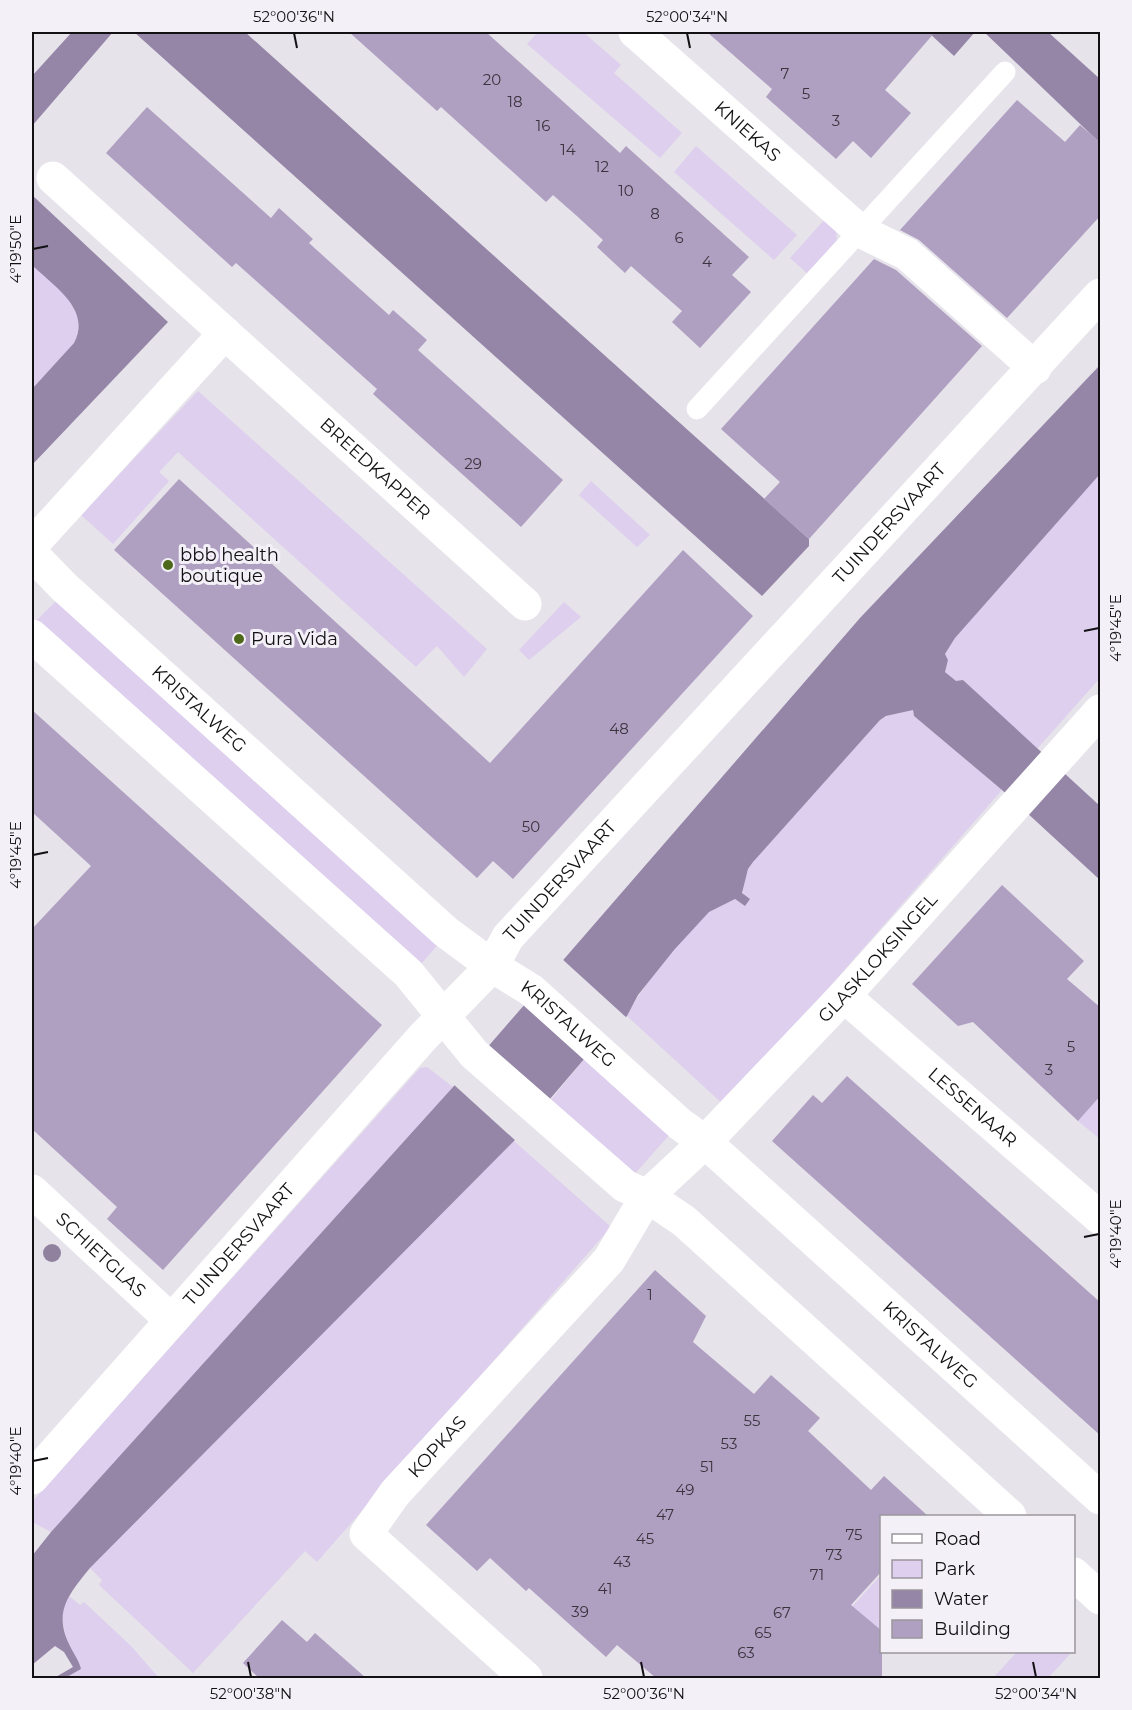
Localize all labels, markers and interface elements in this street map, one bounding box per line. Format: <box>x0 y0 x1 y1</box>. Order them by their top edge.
text: 52°00'36"N <box>253 7 335 26</box>
text: 52°00'34"N <box>646 7 728 26</box>
house number: 7 <box>781 64 790 83</box>
house number: 20 <box>483 70 501 89</box>
house number: 5 <box>802 84 810 103</box>
house number: 18 <box>508 92 523 111</box>
street label: KNIEKAS <box>710 96 785 167</box>
house number: 3 <box>832 111 840 130</box>
house number: 16 <box>536 116 550 135</box>
house number: 14 <box>560 140 576 159</box>
house number: 12 <box>595 157 609 176</box>
house number: 10 <box>618 181 634 200</box>
house number: 8 <box>650 204 660 223</box>
text: 4°19'50"E <box>6 215 25 283</box>
house number: 6 <box>674 228 684 247</box>
house number: 4 <box>702 252 712 271</box>
street label: BREEDKAPPER <box>315 413 435 524</box>
house number: 29 <box>464 454 482 473</box>
street label: TUINDERSVAART <box>828 458 951 588</box>
place label: bbb health boutique <box>180 544 279 587</box>
marker: bbb health boutique <box>161 558 175 572</box>
text: 4°19'45"E <box>1106 594 1125 662</box>
place label: Pura Vida <box>251 628 338 650</box>
marker: Pura Vida <box>232 632 246 646</box>
street label: KRISTALWEG <box>147 661 251 757</box>
house number: 48 <box>609 719 629 738</box>
street label: TUINDERSVAART <box>499 815 621 946</box>
house number: 50 <box>522 817 540 836</box>
text: 4°19'45"E <box>6 821 25 889</box>
street label: GLASKLOKSINGEL <box>814 888 942 1027</box>
street label: KRISTALWEG <box>517 976 620 1072</box>
house number: 5 <box>1067 1037 1075 1056</box>
house number: 3 <box>1045 1060 1053 1079</box>
street label: LESSENAAR <box>923 1063 1021 1152</box>
street label: TUINDERSVAART <box>179 1178 300 1310</box>
text: 4°19'40"E <box>1106 1199 1125 1269</box>
street label: SCHIETGLAS <box>51 1208 150 1302</box>
house number: 1 <box>647 1285 653 1304</box>
street label: KRISTALWEG <box>878 1297 982 1393</box>
street label: KOPKAS <box>403 1411 471 1482</box>
house number: 55 <box>744 1411 760 1430</box>
text: 4°19'40"E <box>6 1426 25 1496</box>
house number: 53 <box>721 1434 737 1453</box>
house number: 51 <box>700 1457 714 1476</box>
house number: 49 <box>676 1480 694 1499</box>
house number: 47 <box>656 1505 674 1524</box>
legend <box>880 1515 1075 1653</box>
house number: 75 <box>845 1525 863 1544</box>
text: Road <box>934 1528 981 1550</box>
house number: 45 <box>636 1529 654 1548</box>
house number: 73 <box>825 1545 843 1564</box>
house number: 43 <box>613 1552 631 1571</box>
text: Park <box>934 1558 975 1580</box>
house number: 71 <box>810 1565 824 1584</box>
house number: 41 <box>598 1579 612 1598</box>
text: Water <box>934 1588 989 1610</box>
house number: 39 <box>571 1602 589 1621</box>
house number: 67 <box>773 1603 791 1622</box>
text: Building <box>934 1618 1011 1640</box>
house number: 65 <box>754 1623 772 1642</box>
house number: 63 <box>737 1643 755 1662</box>
text: 52°00'38"N <box>210 1684 292 1703</box>
text: 52°00'36"N <box>603 1684 685 1703</box>
text: 52°00'34"N <box>995 1684 1077 1703</box>

